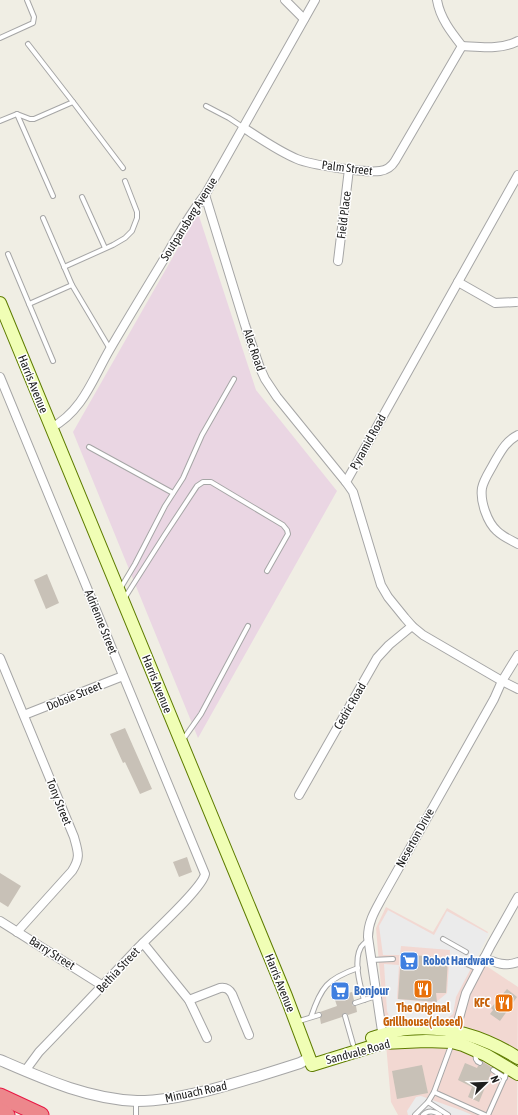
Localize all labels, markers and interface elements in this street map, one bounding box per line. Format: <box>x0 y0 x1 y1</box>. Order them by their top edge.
street label: Palm Street <box>321 158 374 178</box>
street label: Soutpansberg Avenue <box>158 175 220 263</box>
street label: Field Place <box>334 190 354 240</box>
street label: Alec Road <box>240 327 268 373</box>
street label: Harris Avenue <box>15 353 51 415</box>
street label: Pyramid Road <box>347 412 389 472</box>
street label: Adrienne Street <box>82 588 120 657</box>
street label: Harris Avenue <box>139 653 175 715</box>
street label: Dobsie Street <box>44 678 104 713</box>
street label: Cedric Road <box>331 680 369 732</box>
street label: Tony Street <box>43 777 75 828</box>
street label: Neserton Drive <box>393 806 437 870</box>
street label: Barry Street <box>27 933 78 973</box>
street label: Bethia Street <box>94 944 143 996</box>
supermarket icon: Robot Hardware <box>398 950 420 972</box>
street label: Harris Avenue <box>262 952 298 1014</box>
place label: Robot Hardware <box>423 954 495 968</box>
restaurant icon: The Original Grillhouse(closed) <box>412 978 434 1000</box>
supermarket icon: Bonjour <box>329 980 351 1002</box>
place label: Bonjour <box>354 984 389 998</box>
restaurant icon: KFC <box>493 992 515 1014</box>
place label: KFC <box>474 996 491 1010</box>
place label: The Original Grillhouse(closed) <box>383 1001 463 1029</box>
street label: Sandvale Road <box>325 1037 391 1067</box>
north arrow <box>466 1063 506 1103</box>
text: N <box>488 1074 502 1084</box>
street label: Minuach Road <box>164 1079 228 1105</box>

